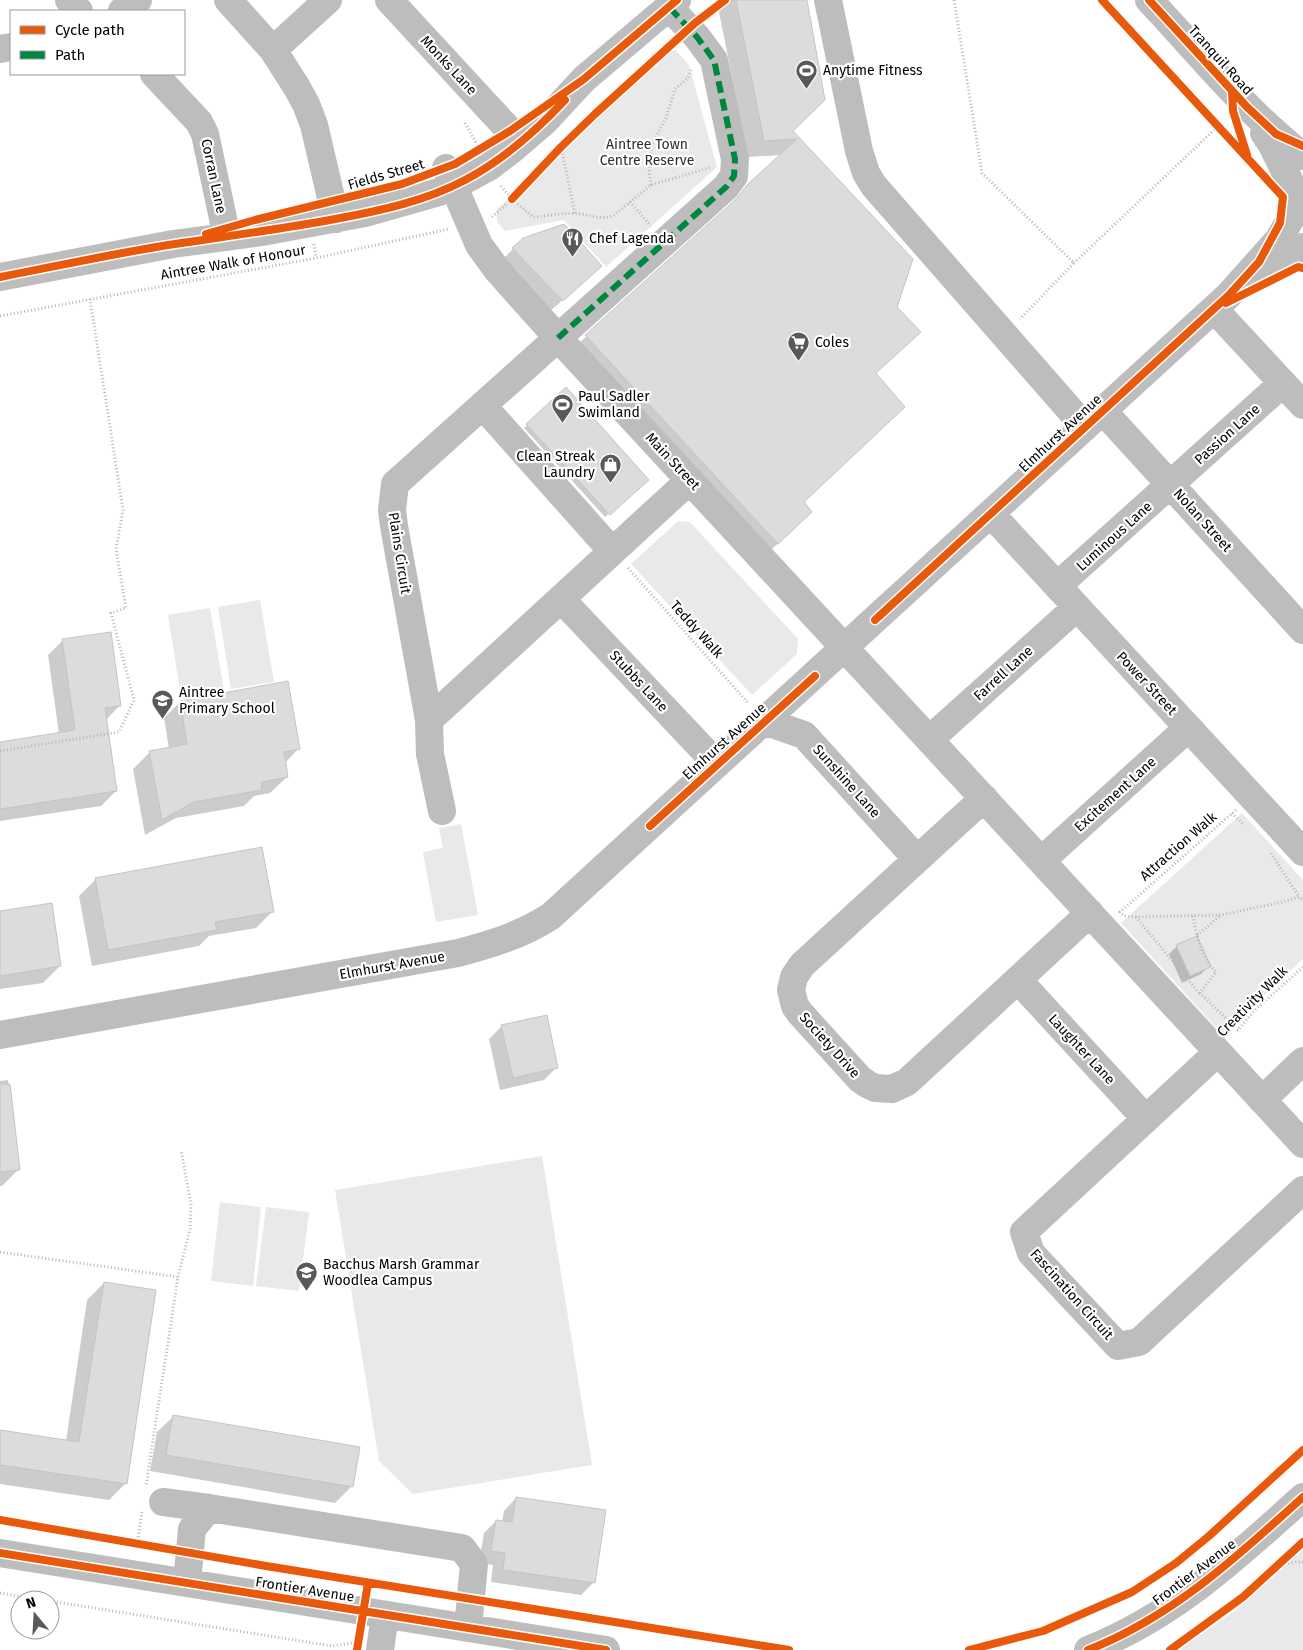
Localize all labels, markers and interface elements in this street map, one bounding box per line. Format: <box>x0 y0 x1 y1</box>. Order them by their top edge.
legend <box>10 10 185 75</box>
text: Cycle path <box>55 21 125 39</box>
street label: Tranquil Road <box>1185 22 1256 99</box>
street label: Monks Lane <box>417 32 480 99</box>
text: Path <box>55 46 85 64</box>
sports icon: Anytime Fitness <box>795 58 819 89</box>
place label: Anytime Fitness <box>823 62 923 79</box>
park label: Aintree Town Centre Reserve <box>600 136 694 169</box>
street label: Corran Lane <box>197 137 230 215</box>
street label: Fields Street <box>346 155 427 193</box>
restaurant icon: Chef Lagenda <box>561 226 585 257</box>
place label: Chef Lagenda <box>589 230 674 247</box>
street label: Aintree Walk of Honour <box>159 241 308 284</box>
supermarket icon: Coles <box>787 330 811 361</box>
place label: Coles <box>815 334 849 351</box>
place label: Paul Sadler Swimland <box>578 388 650 421</box>
street label: Elmhurst Avenue <box>1015 391 1105 476</box>
sports icon: Paul Sadler Swimland <box>550 392 574 423</box>
street label: Passion Lane <box>1191 401 1264 468</box>
street label: Main Street <box>642 429 704 494</box>
place label: Clean Streak Laundry <box>516 448 596 481</box>
shop icon: Clean Streak Laundry <box>599 452 623 483</box>
street label: Nolan Street <box>1170 485 1236 556</box>
street label: Luminous Lane <box>1073 498 1156 575</box>
street label: Plains Circuit <box>385 511 415 596</box>
street label: Teddy Walk <box>666 597 727 662</box>
street label: Farrell Lane <box>970 642 1036 704</box>
street label: Stubbs Lane <box>606 647 671 716</box>
street label: Power Street <box>1113 648 1181 719</box>
place label: Aintree Primary School <box>179 684 275 717</box>
school or university icon: Aintree Primary School <box>151 688 175 719</box>
street label: Elmhurst Avenue <box>679 699 770 783</box>
street label: Sunshine Lane <box>809 741 884 821</box>
street label: Excitement Lane <box>1071 753 1160 836</box>
street label: Attraction Walk <box>1136 808 1221 884</box>
street label: Elmhurst Avenue <box>338 948 446 983</box>
street label: Creativity Walk <box>1213 962 1292 1040</box>
street label: Society Drive <box>796 1009 864 1082</box>
street label: Laughter Lane <box>1045 1011 1119 1088</box>
street label: Fascination Circuit <box>1026 1246 1117 1344</box>
place label: Bacchus Marsh Grammar Woodlea Campus <box>323 1256 480 1289</box>
school or university icon: Bacchus Marsh Grammar Woodlea Campus <box>295 1260 319 1291</box>
street label: Frontier Avenue <box>1149 1536 1239 1609</box>
street label: Frontier Avenue <box>254 1573 356 1606</box>
north arrow <box>10 1590 60 1640</box>
text: N <box>24 1594 38 1613</box>

